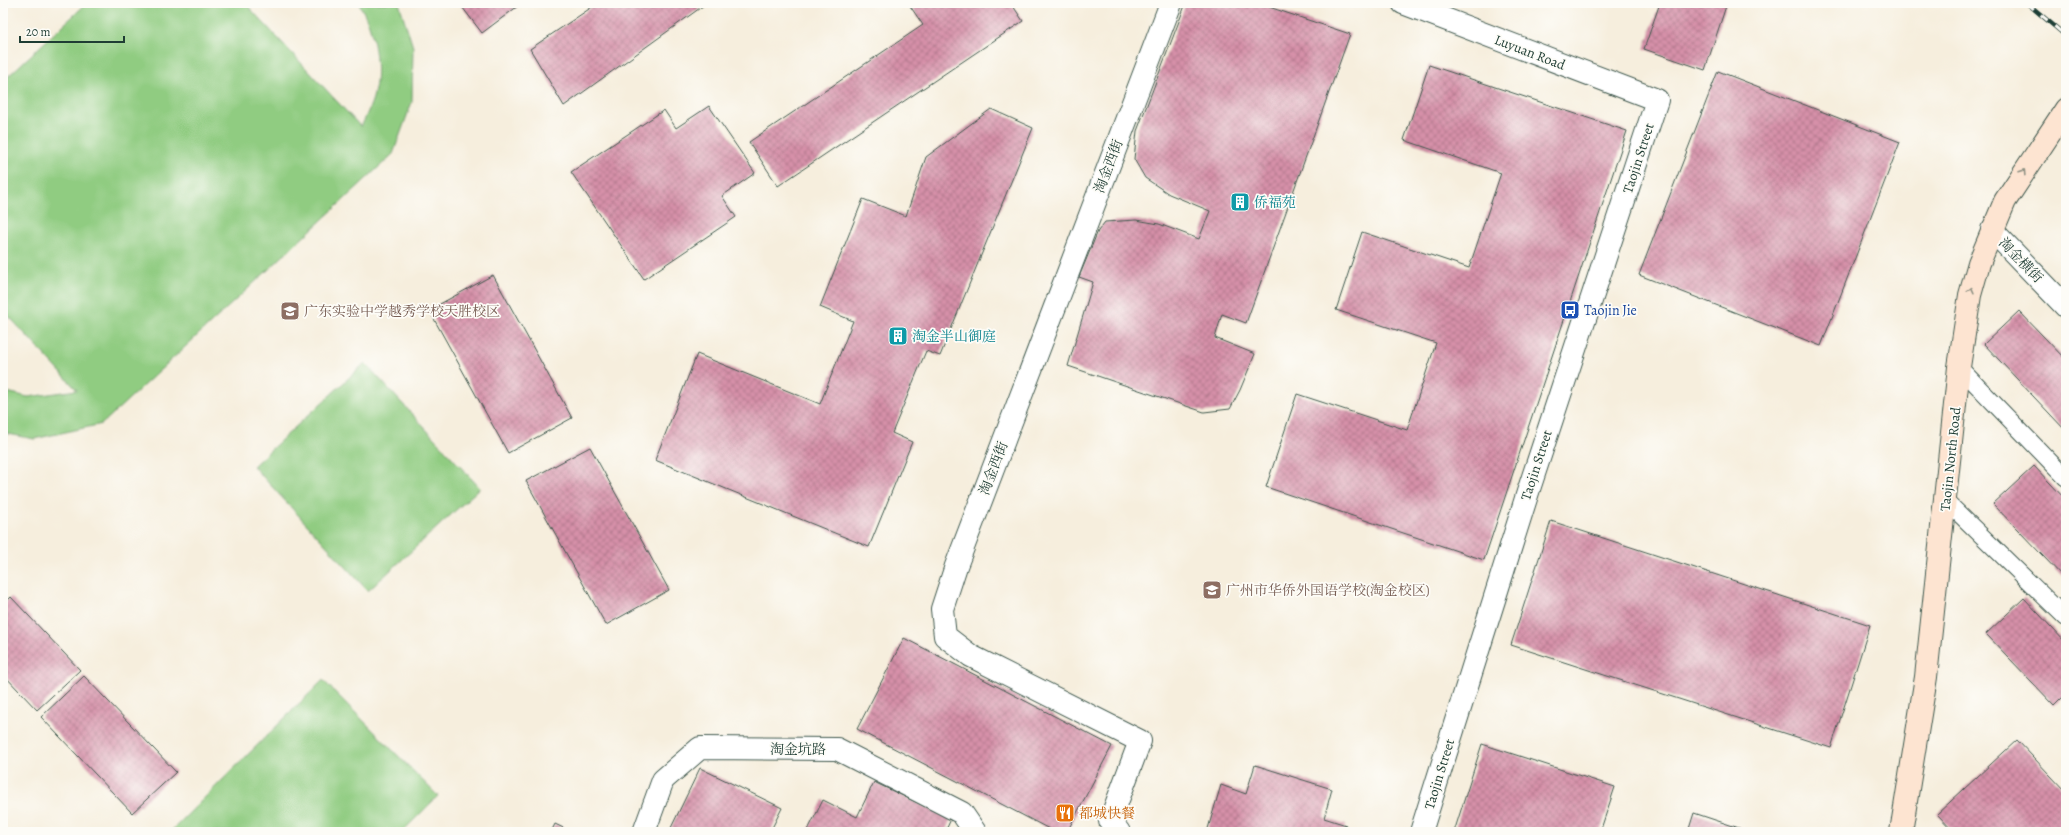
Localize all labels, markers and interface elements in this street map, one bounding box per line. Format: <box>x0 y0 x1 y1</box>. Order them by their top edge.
scale bar <box>20 18 124 44</box>
text: 20 m <box>26 24 50 40</box>
street label: Luyuan Road <box>1492 30 1568 75</box>
street label: Taojin Street <box>1618 120 1659 196</box>
street label: 淘金西街 <box>1090 137 1127 196</box>
one-way arrow <box>2018 169 2026 176</box>
building icon: 侨福苑 <box>1229 191 1251 213</box>
place label: 侨福苑 <box>1254 193 1296 212</box>
street label: 淘金横街 <box>1994 234 2047 287</box>
one-way arrow <box>1966 287 1975 294</box>
bus stop icon: Taojin Jie <box>1559 299 1581 321</box>
school or university icon: 广东实验中学越秀学校天胜校区 <box>279 300 301 322</box>
place label: Taojin Jie <box>1584 301 1637 320</box>
place label: 广东实验中学越秀学校天胜校区 <box>304 302 500 321</box>
building icon: 淘金半山御庭 <box>887 325 909 347</box>
place label: 淘金半山御庭 <box>912 327 996 346</box>
street label: Taojin North Road <box>1936 406 1965 512</box>
street label: Taojin Street <box>1516 427 1557 503</box>
street label: 淘金西街 <box>975 439 1012 498</box>
school or university icon: 广州市华侨外国语学校(淘金校区) <box>1201 579 1223 601</box>
place label: 广州市华侨外国语学校(淘金校区) <box>1226 581 1430 600</box>
street label: Taojin Street <box>1420 736 1459 812</box>
street label: 淘金坑路 <box>770 740 826 759</box>
restaurant icon: 都城快餐 <box>1054 802 1076 824</box>
place label: 都城快餐 <box>1079 804 1135 823</box>

